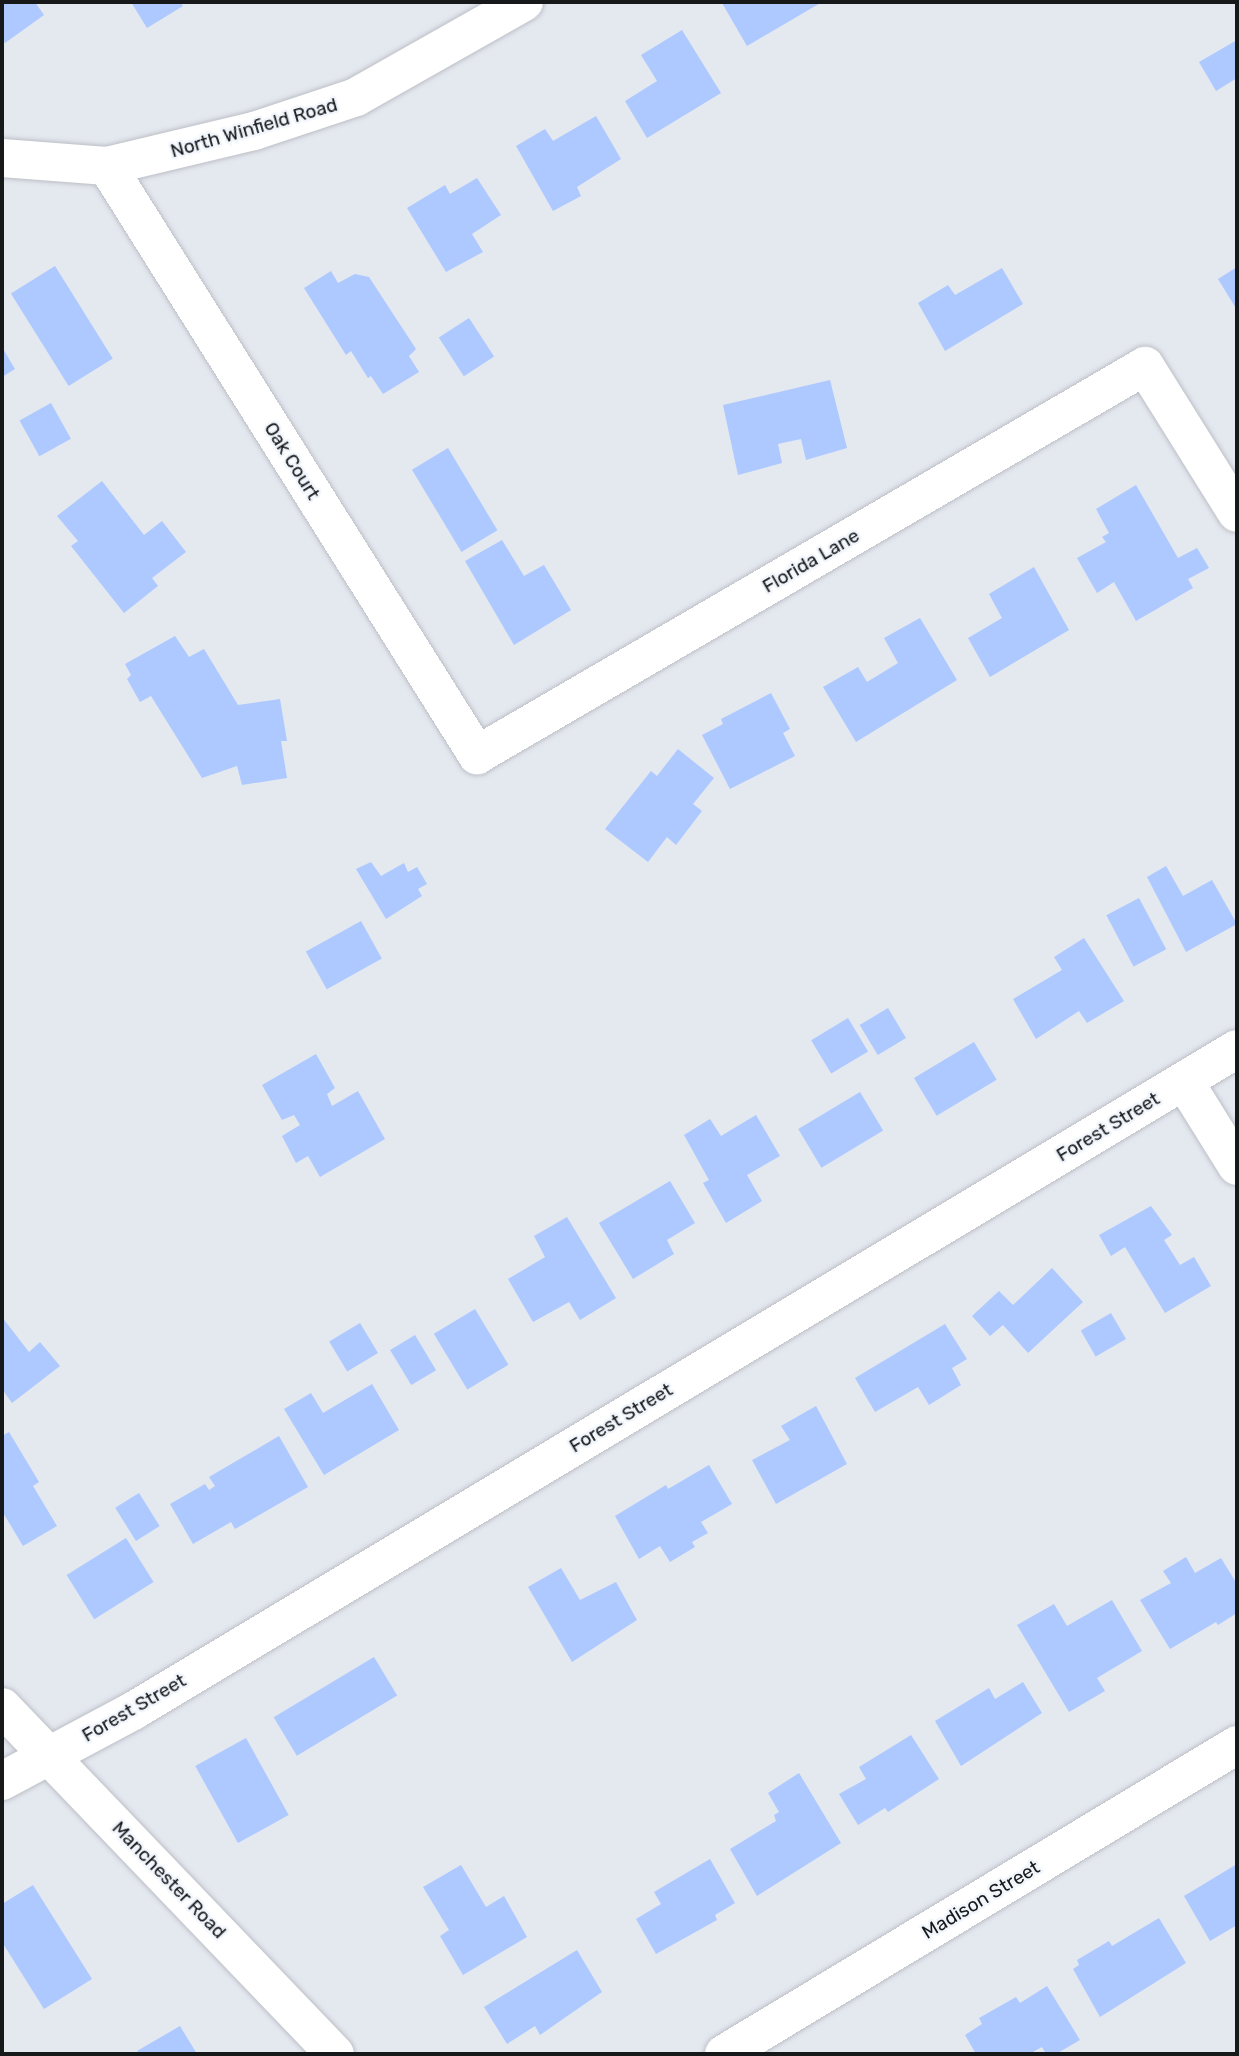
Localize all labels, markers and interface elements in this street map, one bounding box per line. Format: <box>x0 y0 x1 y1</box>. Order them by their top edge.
street label: North Winfield Road <box>168 93 340 163</box>
street label: Oak Court <box>259 418 325 504</box>
street label: Florida Lane <box>758 524 864 598</box>
street label: Forest Street <box>1052 1087 1164 1167</box>
street label: Forest Street <box>565 1378 677 1458</box>
street label: Forest Street <box>78 1669 190 1747</box>
street label: Manchester Road <box>107 1817 231 1943</box>
street label: Madison Street <box>918 1856 1044 1944</box>

